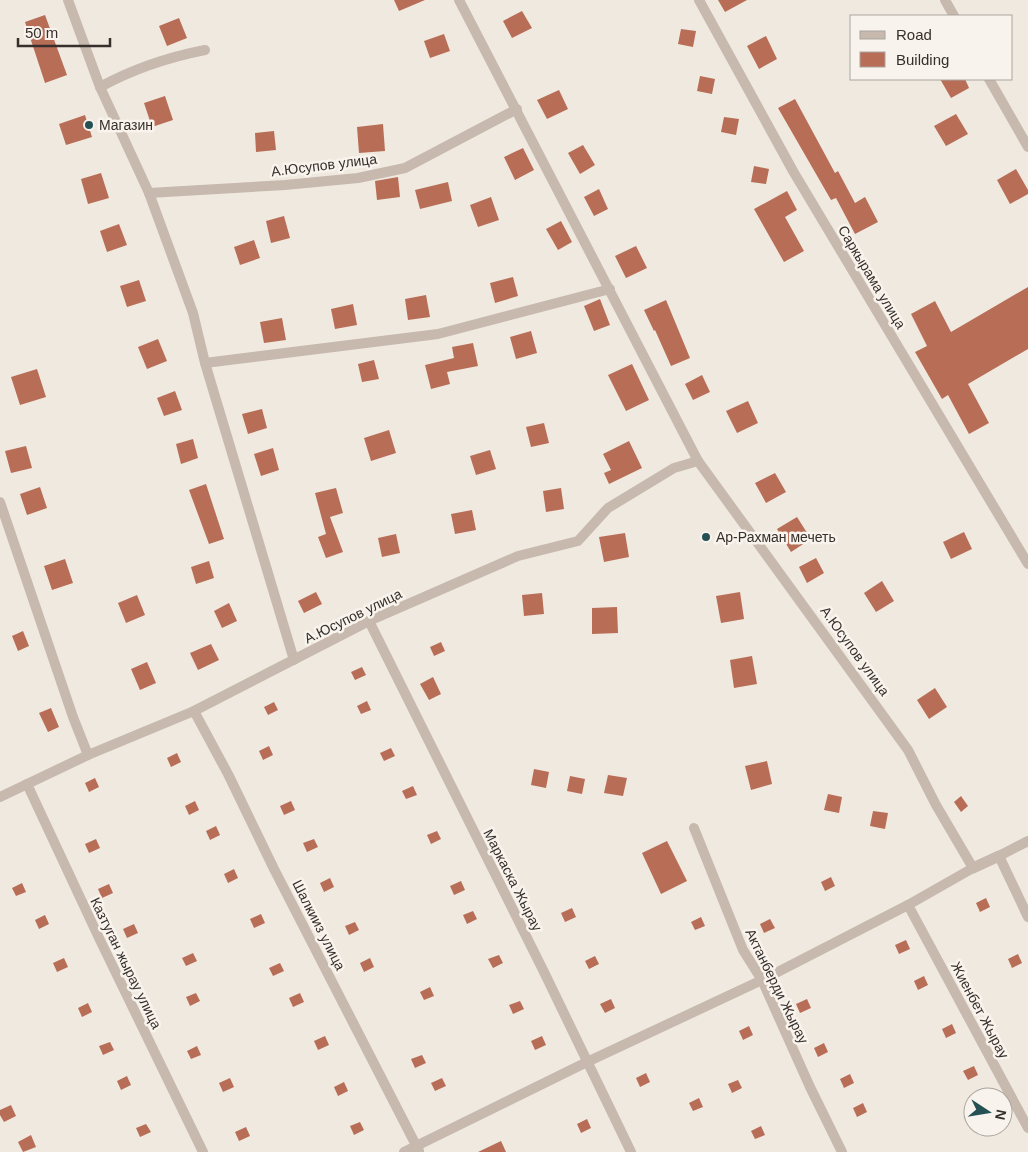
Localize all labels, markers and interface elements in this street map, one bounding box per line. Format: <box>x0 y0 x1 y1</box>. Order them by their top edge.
scale bar <box>18 15 110 47</box>
legend <box>850 15 1013 80</box>
text: 50 m <box>25 24 58 41</box>
text: Road <box>896 26 932 43</box>
text: Building <box>896 51 949 68</box>
place label: Магазин <box>99 117 153 133</box>
marker: Магазин <box>83 119 95 131</box>
street label: А.Юсупов улица <box>270 151 378 179</box>
street label: Саркырама улица <box>835 223 909 332</box>
place label: Ар-Рахман мечеть <box>716 529 836 545</box>
marker: Ар-Рахман мечеть <box>700 531 712 543</box>
street label: А.Юсупов улица <box>302 585 405 647</box>
street label: А.Юсупов улица <box>817 603 893 699</box>
street label: Маркаска Жырау <box>480 826 546 934</box>
street label: Шалкииз улица <box>289 877 349 973</box>
street label: Казтуган жырау улица <box>87 895 165 1031</box>
street label: Актанберди Жырау <box>742 926 812 1046</box>
street label: Жиенбет Жырау <box>948 959 1012 1061</box>
north arrow <box>963 1087 1013 1137</box>
text: N <box>992 1108 1010 1121</box>

